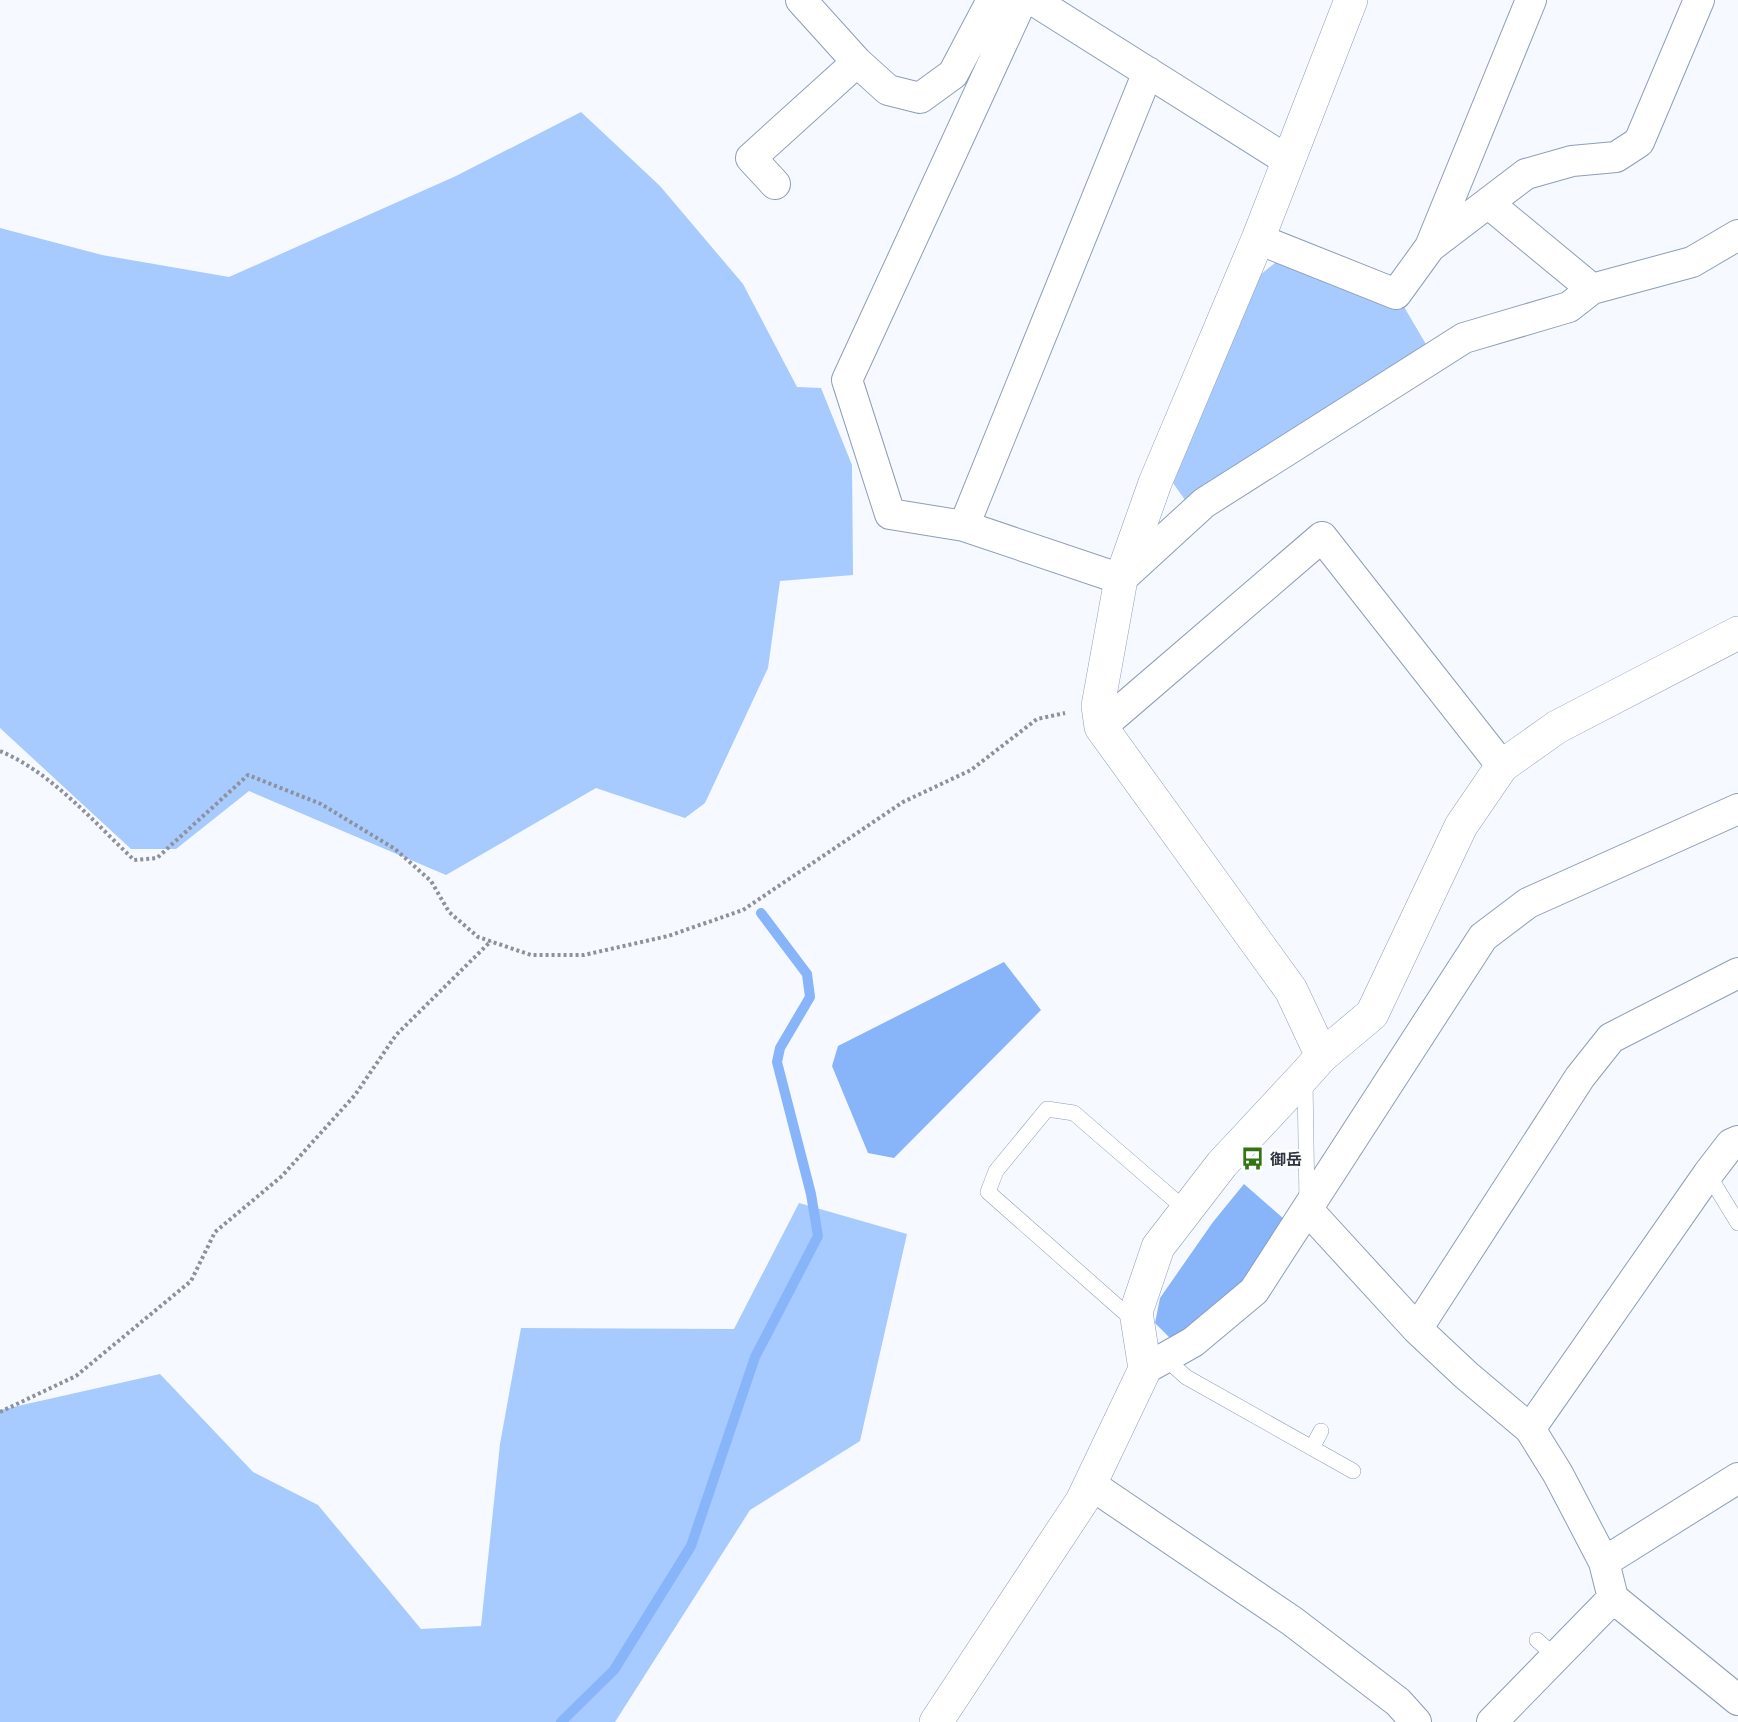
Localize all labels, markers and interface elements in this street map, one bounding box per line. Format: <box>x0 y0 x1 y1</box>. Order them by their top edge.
bus stop icon: 御岳 <box>1239 1146 1265 1172</box>
place label: 御岳 <box>1270 1146 1302 1170</box>

